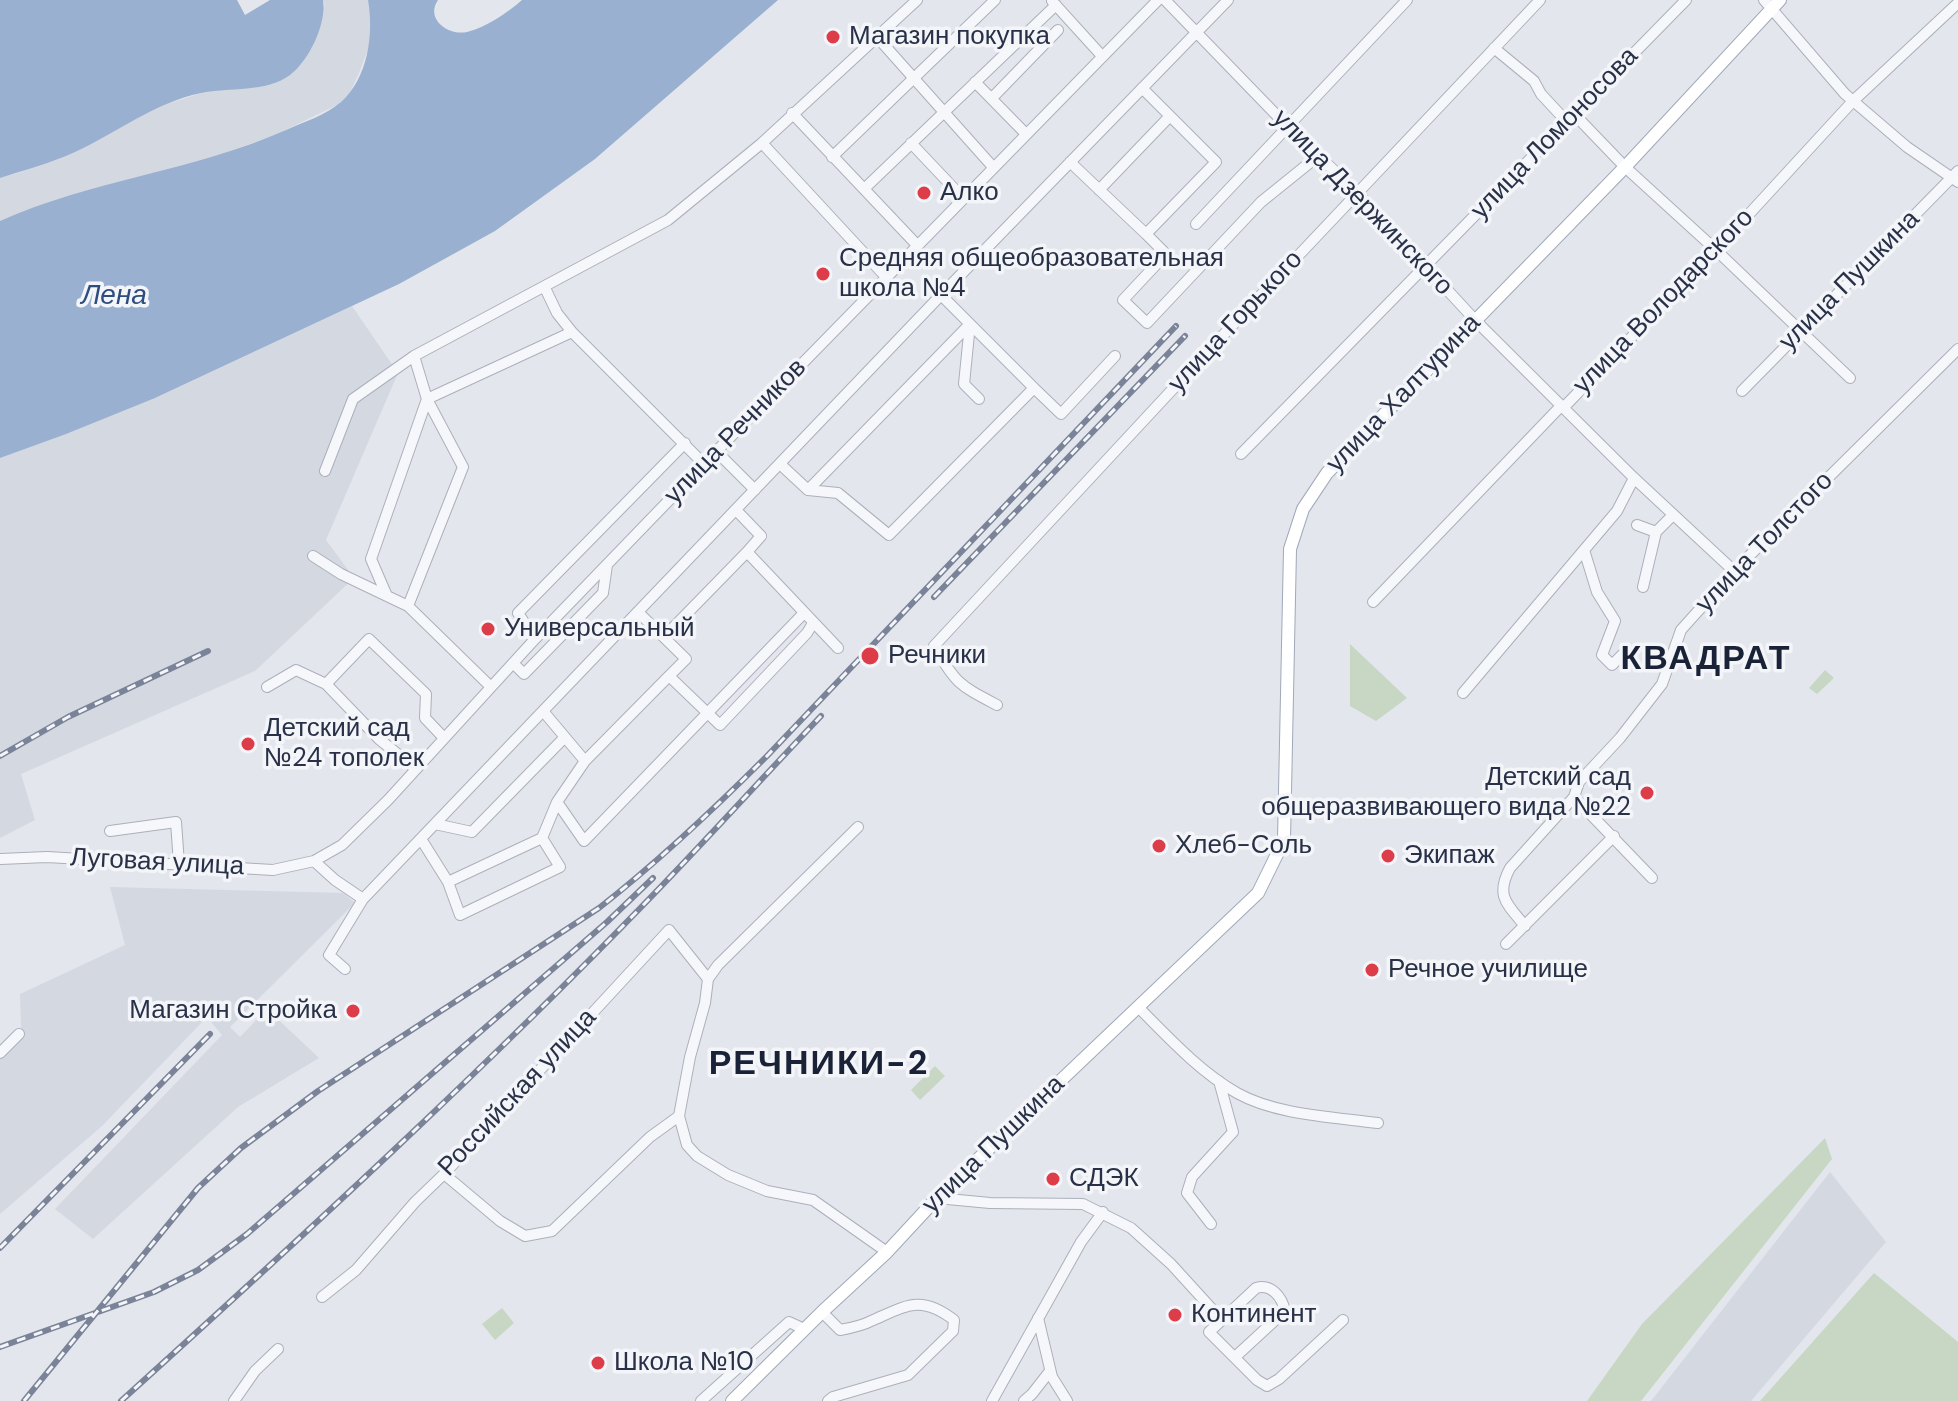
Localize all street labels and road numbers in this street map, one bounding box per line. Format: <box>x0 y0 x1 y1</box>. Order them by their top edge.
street label: улица Ломоносова <box>1465 42 1645 226</box>
street label: улица Дзержинского <box>1265 104 1459 302</box>
street label: улица Володарского <box>1567 203 1761 401</box>
street label: улица Пушкина <box>1773 204 1927 358</box>
street label: улица Горького <box>1162 245 1310 399</box>
street label: улица Халтурина <box>1321 308 1487 480</box>
street label: улица Речников <box>659 353 813 511</box>
street label: улица Толстого <box>1690 466 1840 620</box>
street label: Луговая улица <box>69 843 245 883</box>
street label: Российская улица <box>432 1003 604 1183</box>
street label: улица Пушкина <box>916 1069 1072 1221</box>

